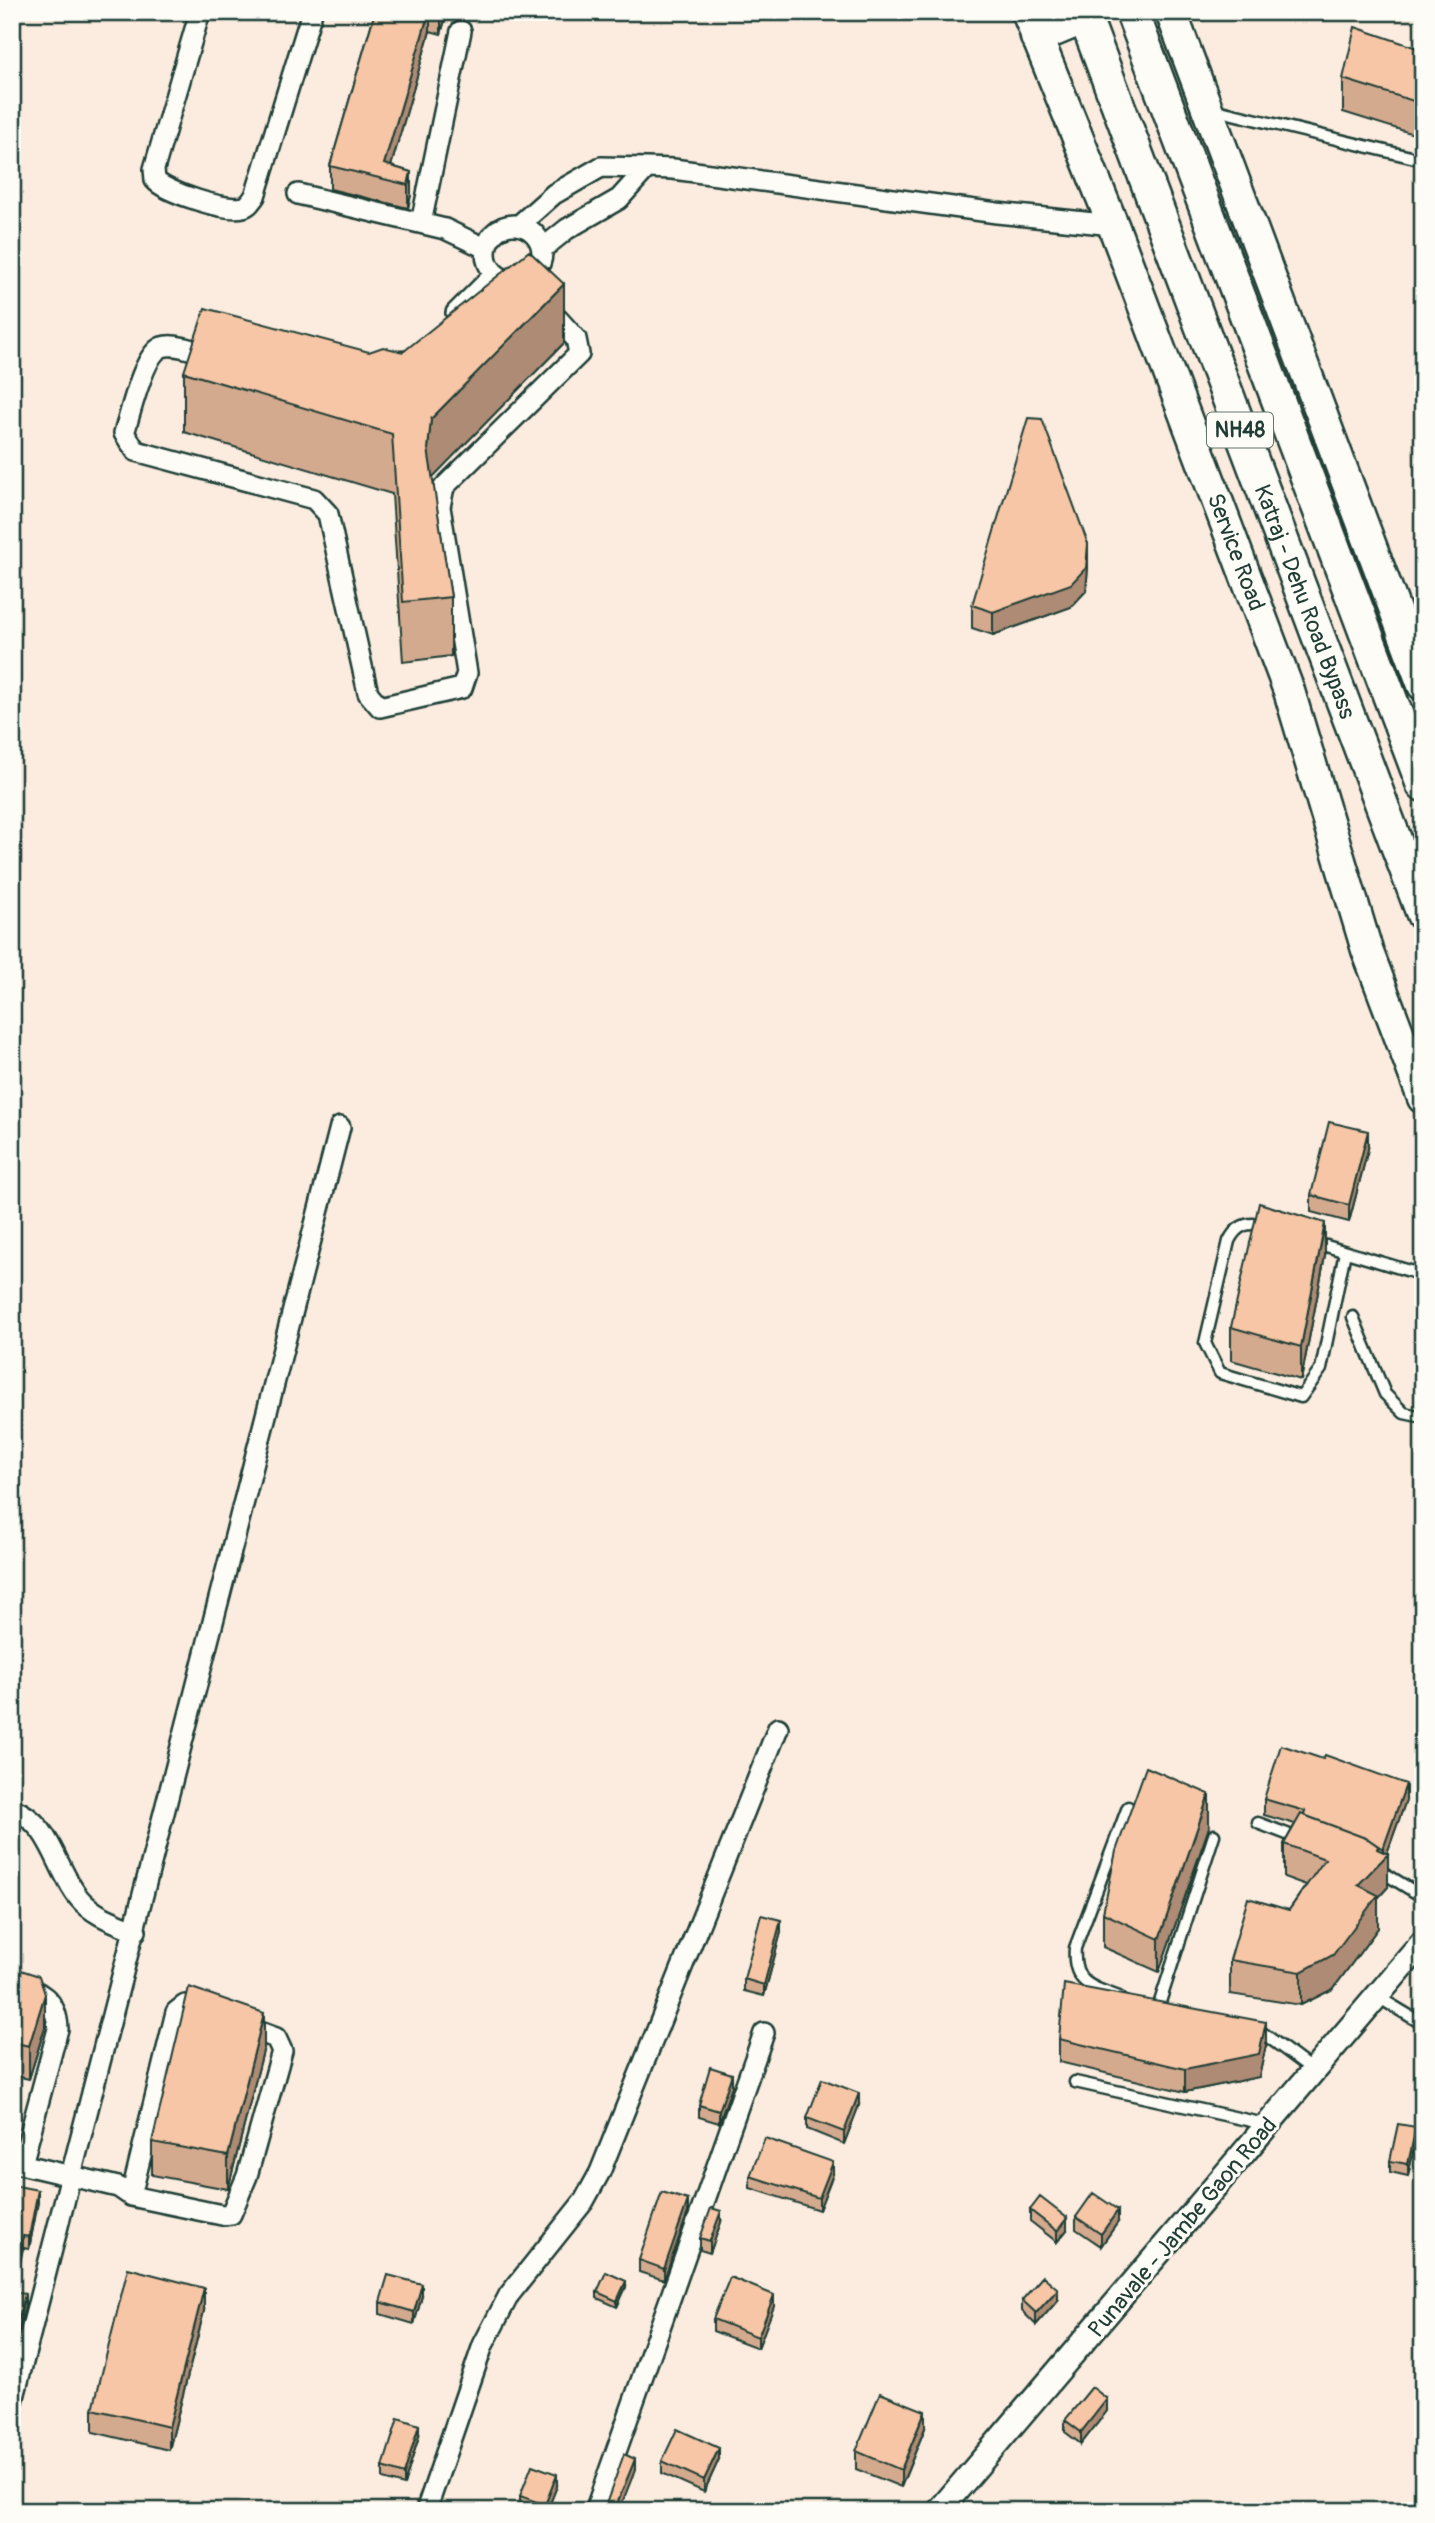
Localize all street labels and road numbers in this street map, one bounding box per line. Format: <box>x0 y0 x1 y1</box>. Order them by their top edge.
road number: NH48 <box>1207 412 1273 448</box>
street label: Katraj - Dehu Road Bypass <box>1247 481 1362 723</box>
street label: Service Road <box>1201 489 1271 615</box>
street label: Punavale - Jambe Gaon Road <box>1082 2111 1283 2344</box>

